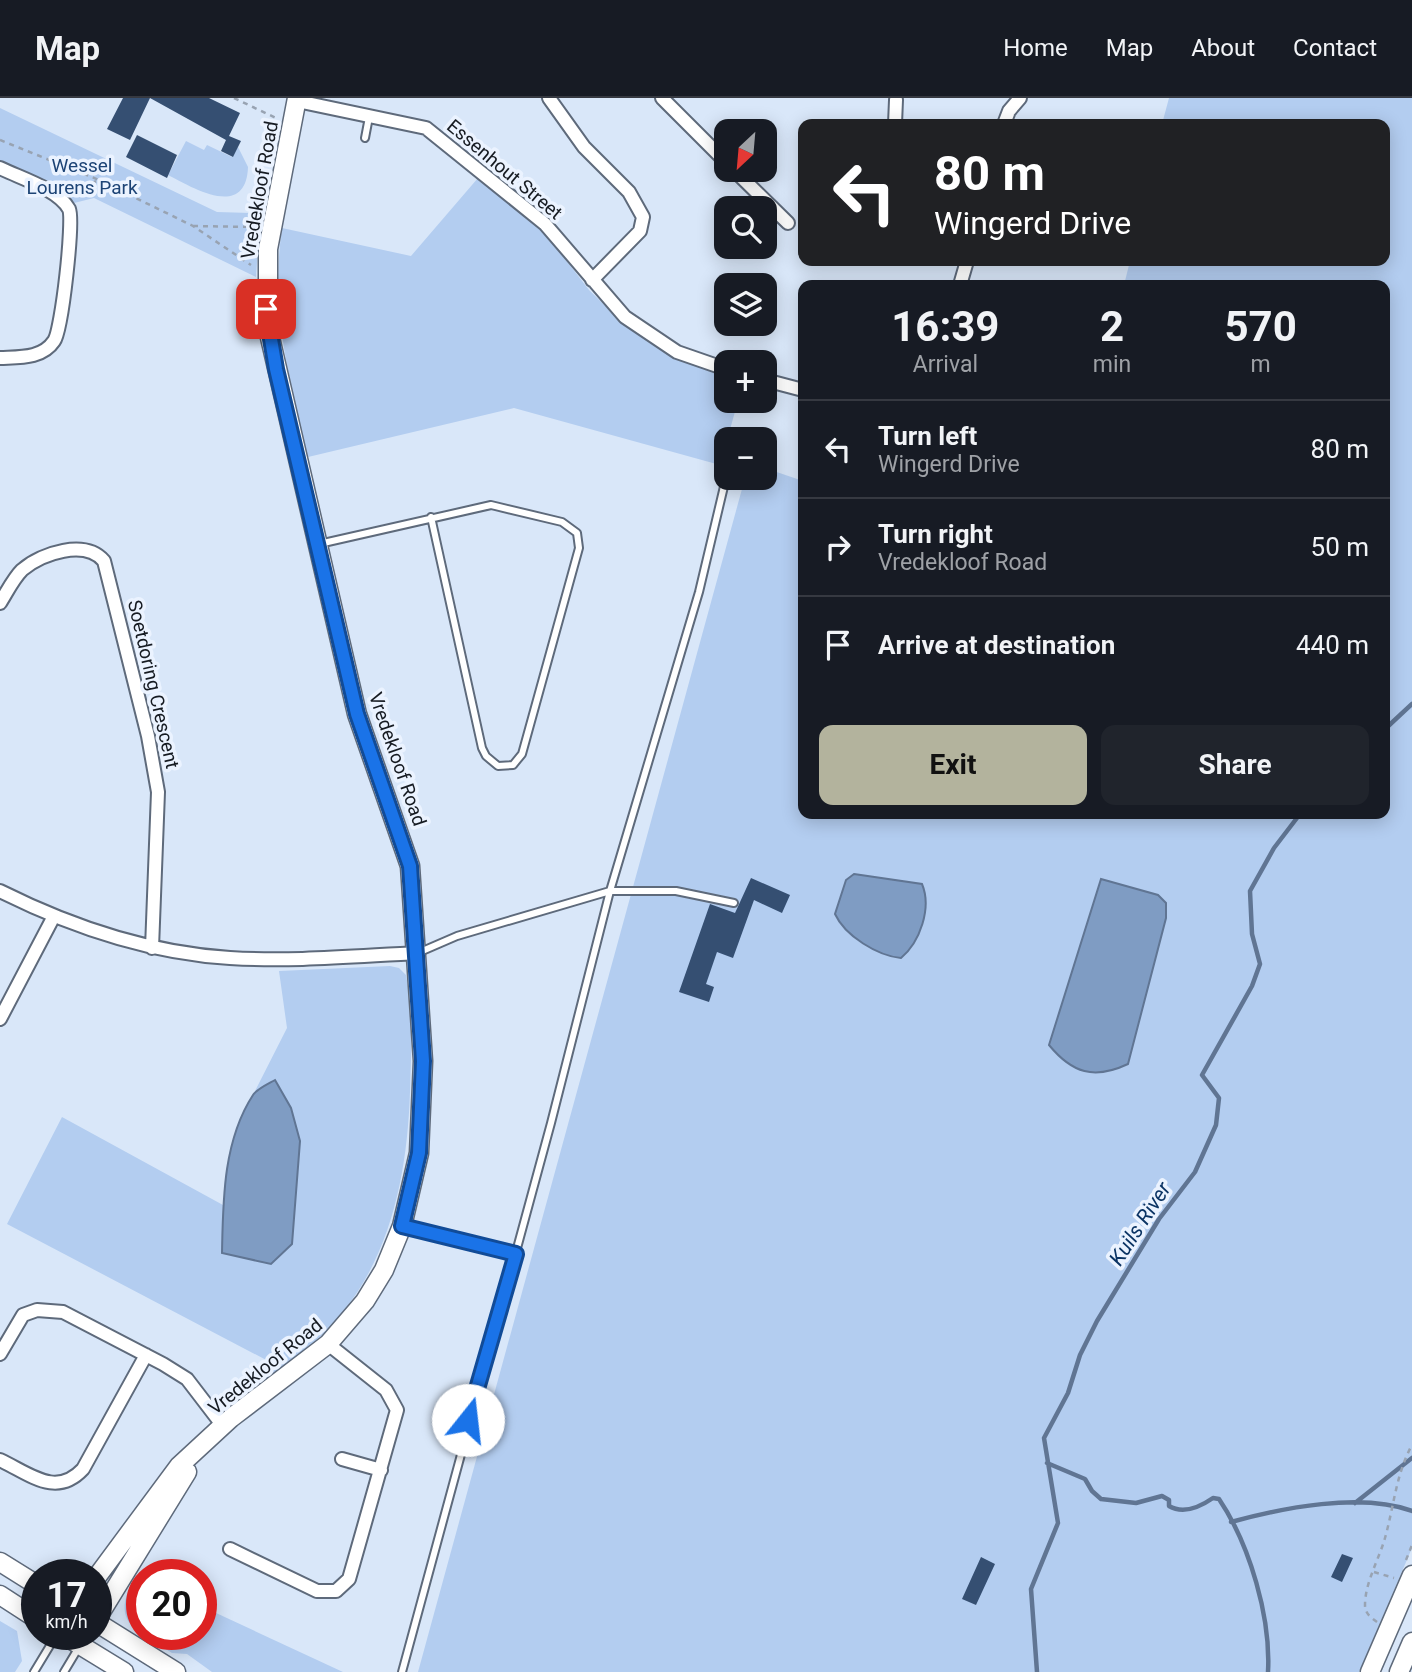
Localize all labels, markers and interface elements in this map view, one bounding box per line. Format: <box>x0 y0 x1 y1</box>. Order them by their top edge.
text: Map <box>35 29 100 68</box>
text: Home <box>1003 34 1068 62</box>
text: Map <box>1106 34 1153 62</box>
text: About <box>1191 34 1255 62</box>
text: Contact <box>1293 34 1377 62</box>
street label: Essenhout Street <box>442 114 567 224</box>
street label: Vredekloof Road <box>236 119 283 261</box>
north arrow <box>714 119 777 182</box>
map controls <box>714 119 777 490</box>
text: 80 m <box>934 145 1045 202</box>
icon: left <box>819 147 910 238</box>
park label: Wessel Lourens Park <box>26 154 138 199</box>
button: search <box>714 196 777 259</box>
text: Wingerd Drive <box>934 204 1131 242</box>
button: layers <box>714 273 777 336</box>
pin <box>236 279 296 339</box>
icon: arrive <box>247 290 285 328</box>
text: 16:39 <box>891 302 999 351</box>
text: 2 <box>1100 302 1124 351</box>
text: 570 <box>1224 302 1297 351</box>
button: + <box>714 350 777 413</box>
text: Arrival <box>913 351 978 378</box>
text: min <box>1093 351 1131 378</box>
text: m <box>1251 351 1271 378</box>
text: Turn left <box>878 421 977 451</box>
button: − <box>714 427 777 490</box>
icon: left <box>819 430 857 468</box>
text: 80 m <box>1311 434 1369 464</box>
text: Wingerd Drive <box>878 451 1020 478</box>
text: Turn right <box>878 519 993 549</box>
icon: right <box>819 528 857 566</box>
text: 50 m <box>1311 532 1369 562</box>
text: Vredekloof Road <box>878 549 1047 576</box>
street label: Soetdoring Crescent <box>123 598 184 771</box>
icon: arrive <box>819 626 857 664</box>
text: Arrive at destination <box>878 630 1115 660</box>
text: 440 m <box>1296 630 1369 660</box>
street label: Vredekloof Road <box>364 689 431 829</box>
button: Exit <box>819 725 1087 805</box>
button: Share <box>1101 725 1369 805</box>
water label: Kuils River <box>1104 1177 1176 1270</box>
street label: Vredekloof Road <box>204 1313 327 1419</box>
position arrow <box>431 1383 505 1457</box>
speed limit sign: 20 <box>126 1559 217 1650</box>
text: 17 <box>46 1575 87 1616</box>
text: km/h <box>45 1611 88 1632</box>

